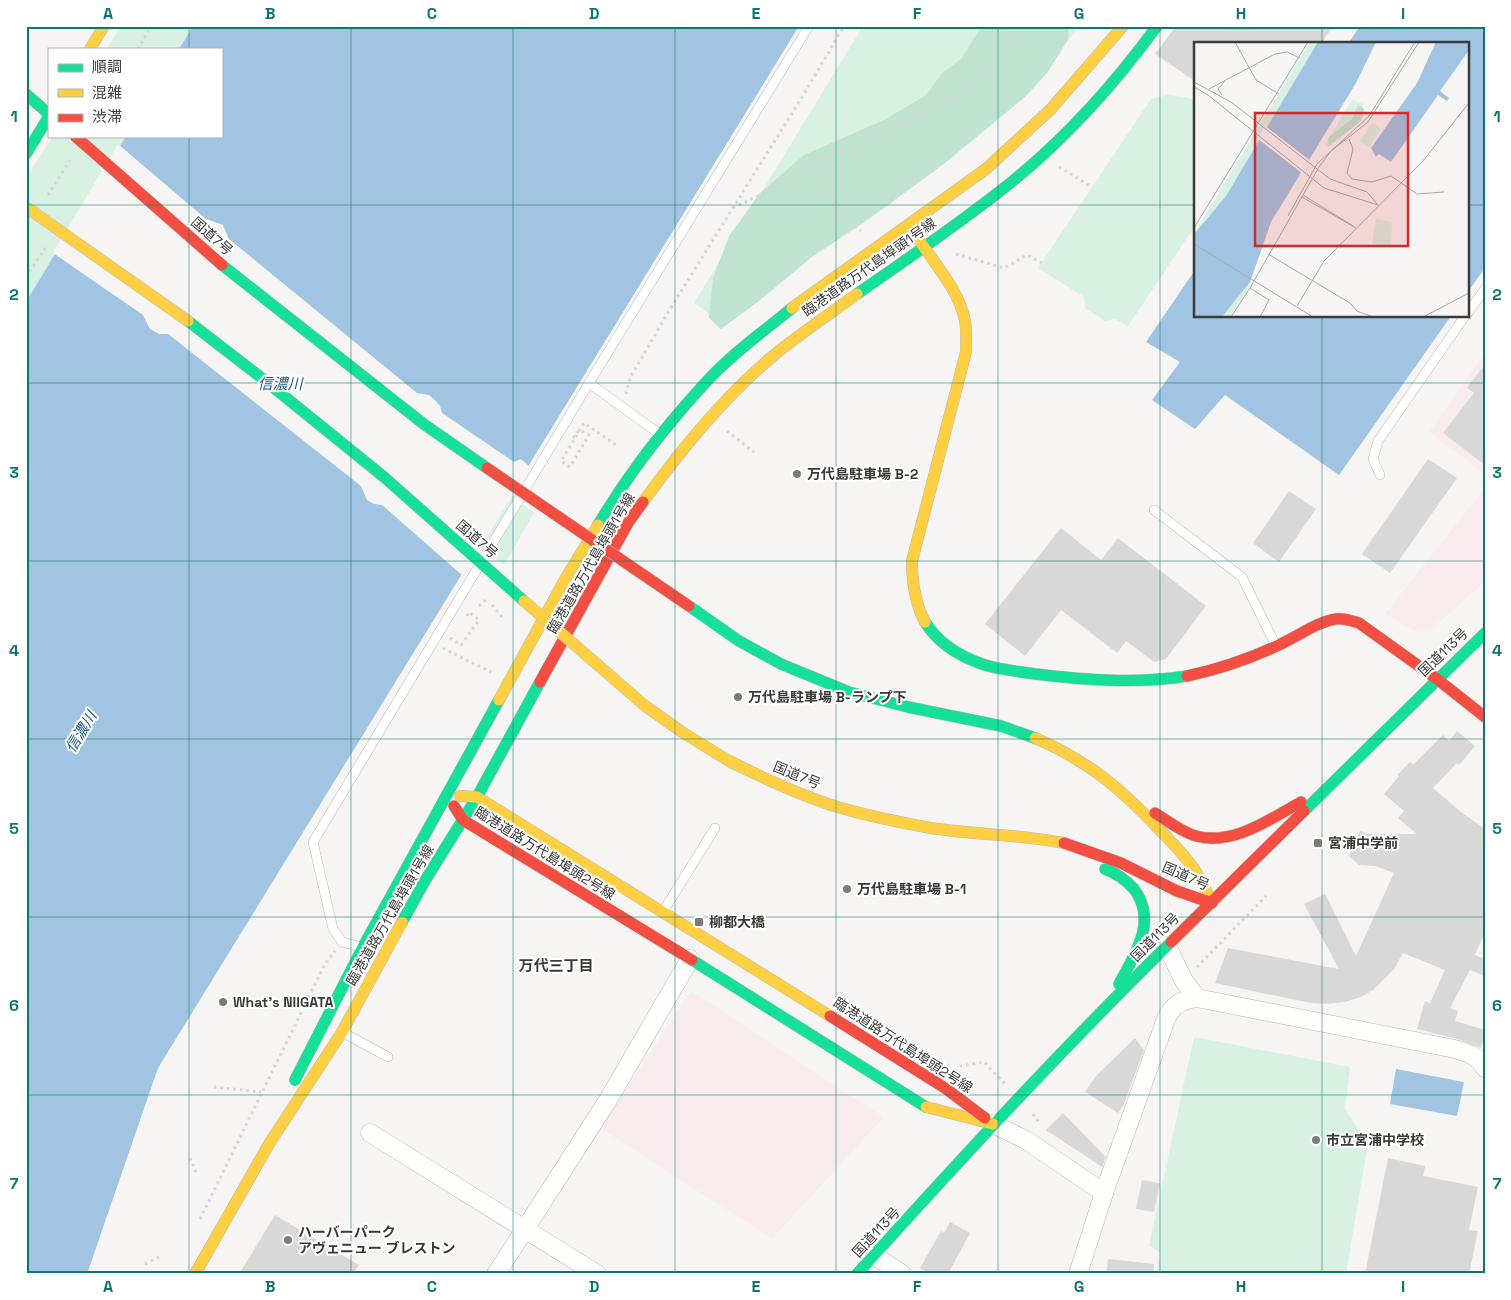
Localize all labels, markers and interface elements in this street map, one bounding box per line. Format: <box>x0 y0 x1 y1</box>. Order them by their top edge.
text: A <box>103 3 113 24</box>
text: B <box>265 3 275 24</box>
text: C <box>427 3 437 24</box>
text: D <box>589 3 599 24</box>
text: E <box>752 3 761 24</box>
text: F <box>913 3 922 24</box>
text: G <box>1074 3 1084 24</box>
text: H <box>1236 3 1246 24</box>
text: I <box>1401 3 1405 24</box>
inset map <box>1194 42 1468 318</box>
legend <box>48 48 222 138</box>
text: 順調 <box>92 57 122 76</box>
text: 混雑 <box>92 83 122 102</box>
text: 1 <box>10 106 18 127</box>
text: 1 <box>1493 106 1501 127</box>
text: 渋滞 <box>92 107 122 126</box>
street label: 国道7号 <box>187 213 237 259</box>
street label: 臨港道路万代島埠頭1号線 <box>798 214 940 320</box>
text: 2 <box>9 284 19 305</box>
text: 2 <box>1492 284 1502 305</box>
water label: 信濃川 <box>257 374 304 393</box>
text: 3 <box>9 462 19 483</box>
text: 3 <box>1492 462 1502 483</box>
place label: 万代島駐車場 B-2 <box>807 465 918 483</box>
marker: 万代島駐車場 B-2 <box>791 468 803 480</box>
street label: 臨港道路万代島埠頭1号線 <box>543 489 639 637</box>
street label: 国道7号 <box>452 516 502 562</box>
street label: 国道113号 <box>1414 624 1472 680</box>
text: 4 <box>9 640 19 661</box>
text: 4 <box>1492 640 1502 661</box>
place label: 万代島駐車場 B-ランプ下 <box>748 688 906 706</box>
marker: 万代島駐車場 B-ランプ下 <box>732 691 744 703</box>
water label: 信濃川 <box>61 706 101 756</box>
street label: 国道7号 <box>770 757 824 793</box>
street label: 臨港道路万代島埠頭2号線 <box>471 802 619 904</box>
text: 5 <box>9 818 19 839</box>
text: 5 <box>1492 818 1502 839</box>
place label: 宮浦中学前 <box>1328 834 1398 852</box>
marker: 宮浦中学前 <box>1312 837 1324 849</box>
street label: 臨港道路万代島埠頭1号線 <box>342 841 438 989</box>
street label: 国道7号 <box>1160 858 1212 894</box>
place label: 万代島駐車場 B-1 <box>857 880 966 898</box>
marker: 万代島駐車場 B-1 <box>841 883 853 895</box>
street label: 国道113号 <box>1127 909 1183 965</box>
place label: 柳都大橋 <box>709 913 765 931</box>
marker: 柳都大橋 <box>693 916 705 928</box>
district label: 万代三丁目 <box>518 956 594 975</box>
place label: What's NIIGATA <box>233 993 334 1011</box>
street label: 臨港道路万代島埠頭2号線 <box>830 993 976 1097</box>
text: 6 <box>9 995 19 1016</box>
text: 6 <box>1492 995 1502 1016</box>
marker: What's NIIGATA <box>217 996 229 1008</box>
place label: 市立宮浦中学校 <box>1326 1131 1424 1149</box>
marker: 市立宮浦中学校 <box>1310 1134 1322 1146</box>
text: 7 <box>10 1173 19 1194</box>
text: 7 <box>1493 1173 1502 1194</box>
street label: 国道113号 <box>848 1203 904 1261</box>
place label: ハーバーパーク アヴェニュー ブレストン <box>298 1223 456 1257</box>
marker: ハーバーパーク アヴェニュー ブレストン <box>282 1234 294 1246</box>
text: A <box>103 1276 113 1297</box>
text: B <box>265 1276 275 1297</box>
text: C <box>427 1276 437 1297</box>
text: D <box>589 1276 599 1297</box>
text: E <box>752 1276 761 1297</box>
text: F <box>913 1276 922 1297</box>
text: G <box>1074 1276 1084 1297</box>
text: H <box>1236 1276 1246 1297</box>
text: I <box>1401 1276 1405 1297</box>

